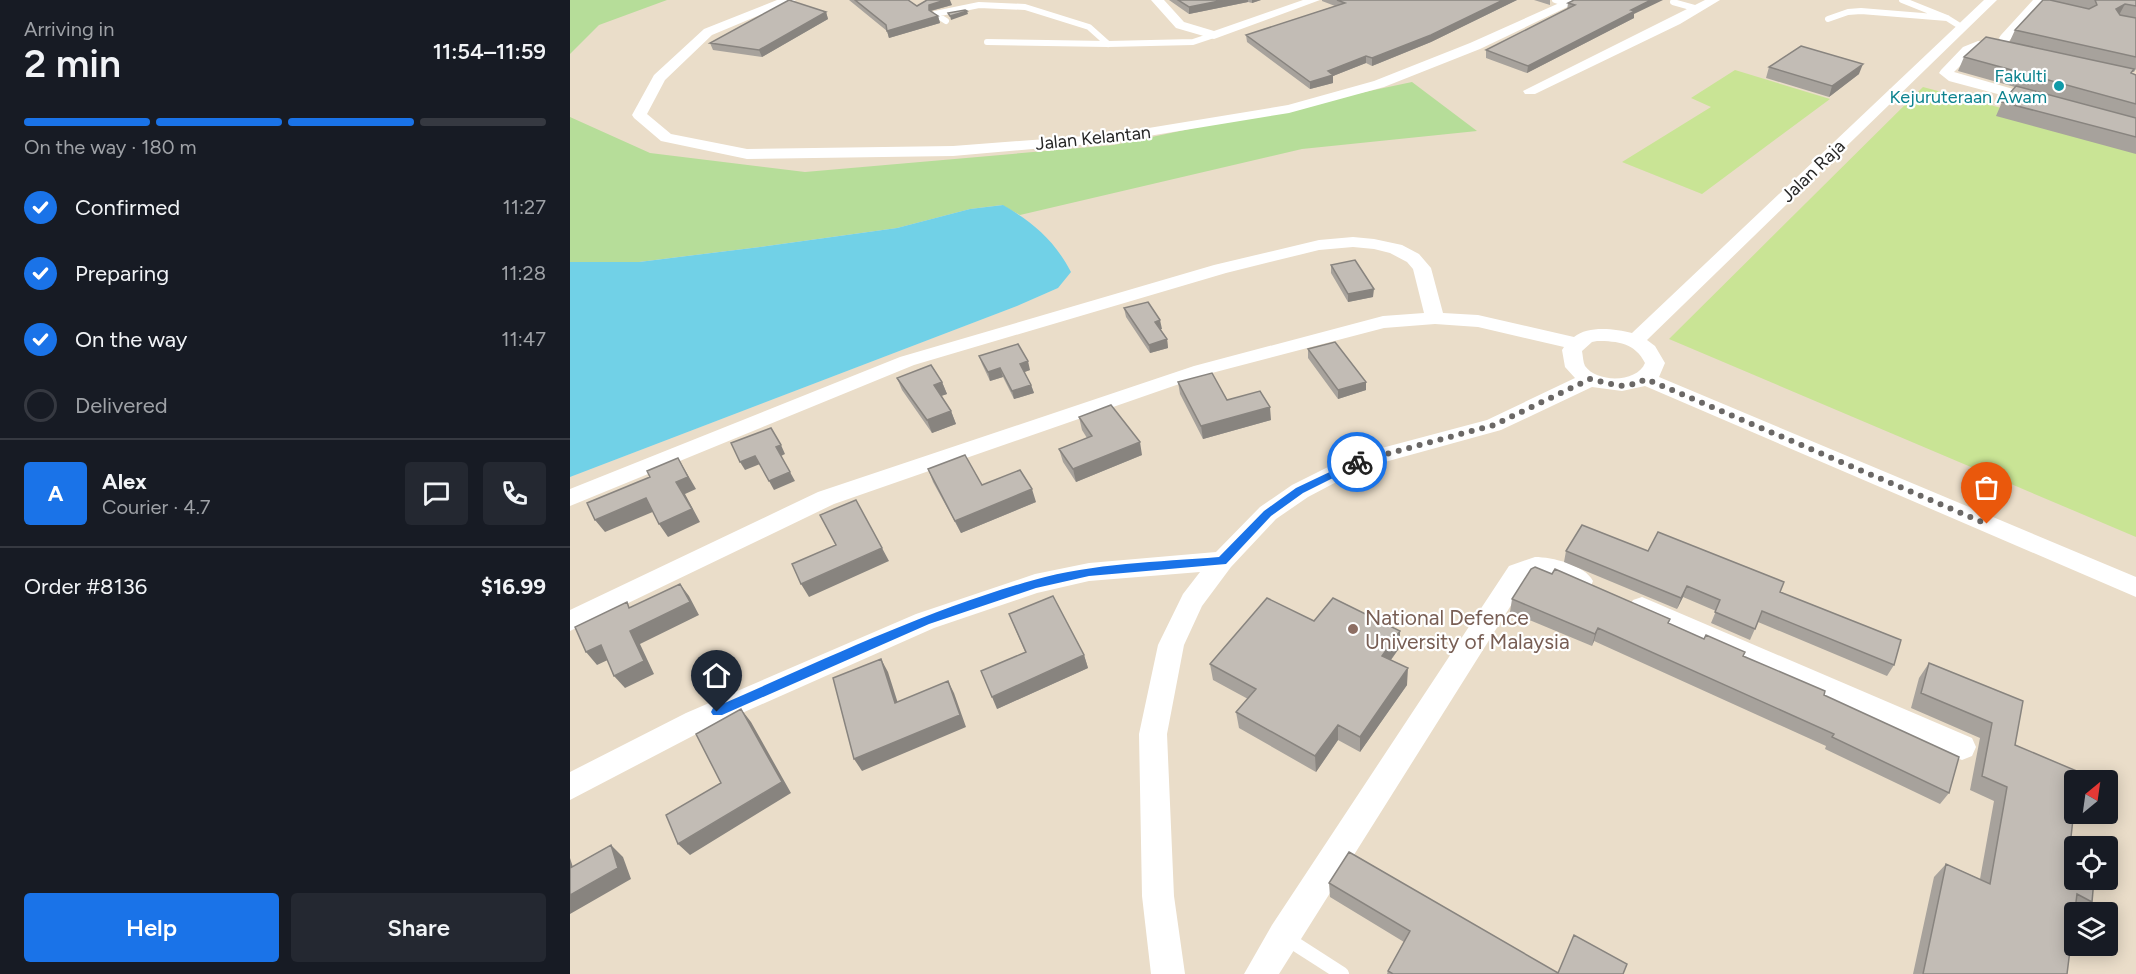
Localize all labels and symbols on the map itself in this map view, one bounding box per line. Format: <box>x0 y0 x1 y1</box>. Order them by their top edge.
place label: Fakulti Kejuruteraan Awam <box>1889 65 2047 108</box>
marker: Fakulti Kejuruteraan Awam <box>2052 79 2066 93</box>
street label: Jalan Kelantan <box>1034 121 1152 155</box>
street label: Jalan Raja <box>1776 135 1850 207</box>
courier <box>1327 432 1387 492</box>
pin <box>1961 462 2012 524</box>
place label: National Defence University of Malaysia <box>1365 605 1570 654</box>
marker: National Defence University of Malaysia <box>1346 622 1360 636</box>
pin <box>691 650 742 712</box>
north arrow <box>2064 770 2118 824</box>

